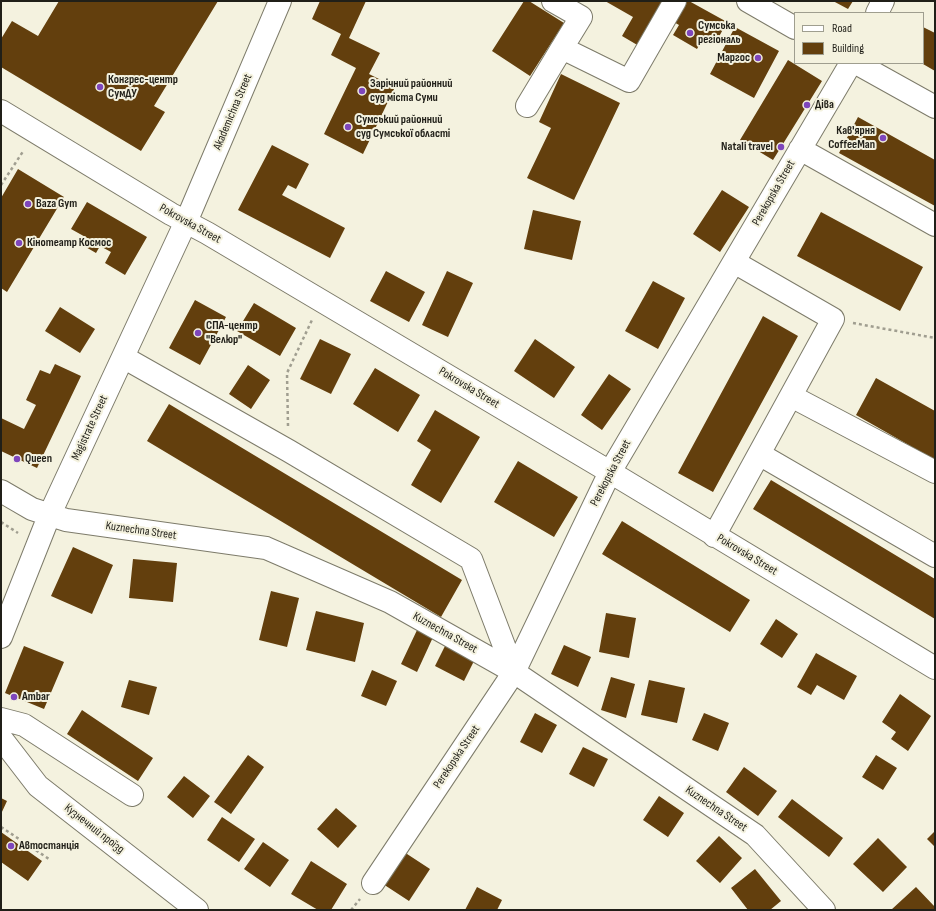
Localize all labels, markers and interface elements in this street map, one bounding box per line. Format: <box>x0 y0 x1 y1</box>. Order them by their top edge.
legend <box>794 12 924 64</box>
place label: Сумська регіональ <box>698 19 741 47</box>
text: Road <box>832 21 852 36</box>
marker: Сумська регіональ <box>685 28 695 38</box>
text: Building <box>832 41 864 56</box>
place label: Маргос <box>717 51 750 65</box>
marker: Маргос <box>753 53 763 63</box>
street label: Akademichna Street <box>211 72 255 152</box>
place label: Конгрес-центр СумДУ <box>108 73 178 101</box>
place label: Зарічний районний суд міста Суми <box>370 77 452 105</box>
marker: Конгрес-центр СумДУ <box>95 82 105 92</box>
marker: Зарічний районний суд міста Суми <box>357 86 367 96</box>
place label: Діва <box>815 98 834 112</box>
marker: Діва <box>802 100 812 110</box>
place label: Сумський районний суд Сумської області <box>356 113 450 141</box>
marker: Сумський районний суд Сумської області <box>343 122 353 132</box>
place label: Кав'ярня CoffeeMan <box>828 124 875 152</box>
marker: Кав'ярня CoffeeMan <box>878 133 888 143</box>
place label: Natali travel <box>721 140 773 154</box>
marker: Natali travel <box>776 142 786 152</box>
street label: Perekopska Street <box>750 158 798 228</box>
place label: Baza Gym <box>36 197 77 211</box>
marker: Baza Gym <box>23 199 33 209</box>
street label: Pokrovska Street <box>157 201 223 247</box>
place label: Кінотеатр Космос <box>27 236 111 250</box>
marker: Кінотеатр Космос <box>14 238 24 248</box>
place label: СПА-центр "Велюр" <box>206 319 258 347</box>
marker: СПА-центр "Велюр" <box>193 328 203 338</box>
street label: Pokrovska Street <box>436 364 502 412</box>
street label: Magistrate Street <box>69 393 111 463</box>
street label: Perekopska Street <box>587 437 635 509</box>
place label: Queen <box>25 452 52 466</box>
marker: Queen <box>12 454 22 464</box>
street label: Kuznechna Street <box>105 519 177 543</box>
street label: Pokrovska Street <box>714 531 780 579</box>
street label: Kuznechna Street <box>410 609 480 657</box>
place label: Ambar <box>22 690 50 704</box>
marker: Ambar <box>9 692 19 702</box>
street label: Perekopska Street <box>431 723 483 791</box>
street label: Kuznechna Street <box>682 783 750 835</box>
street label: Кузнечний проїзд <box>61 801 127 857</box>
place label: Автостанція <box>19 839 79 853</box>
marker: Автостанція <box>6 841 16 851</box>

